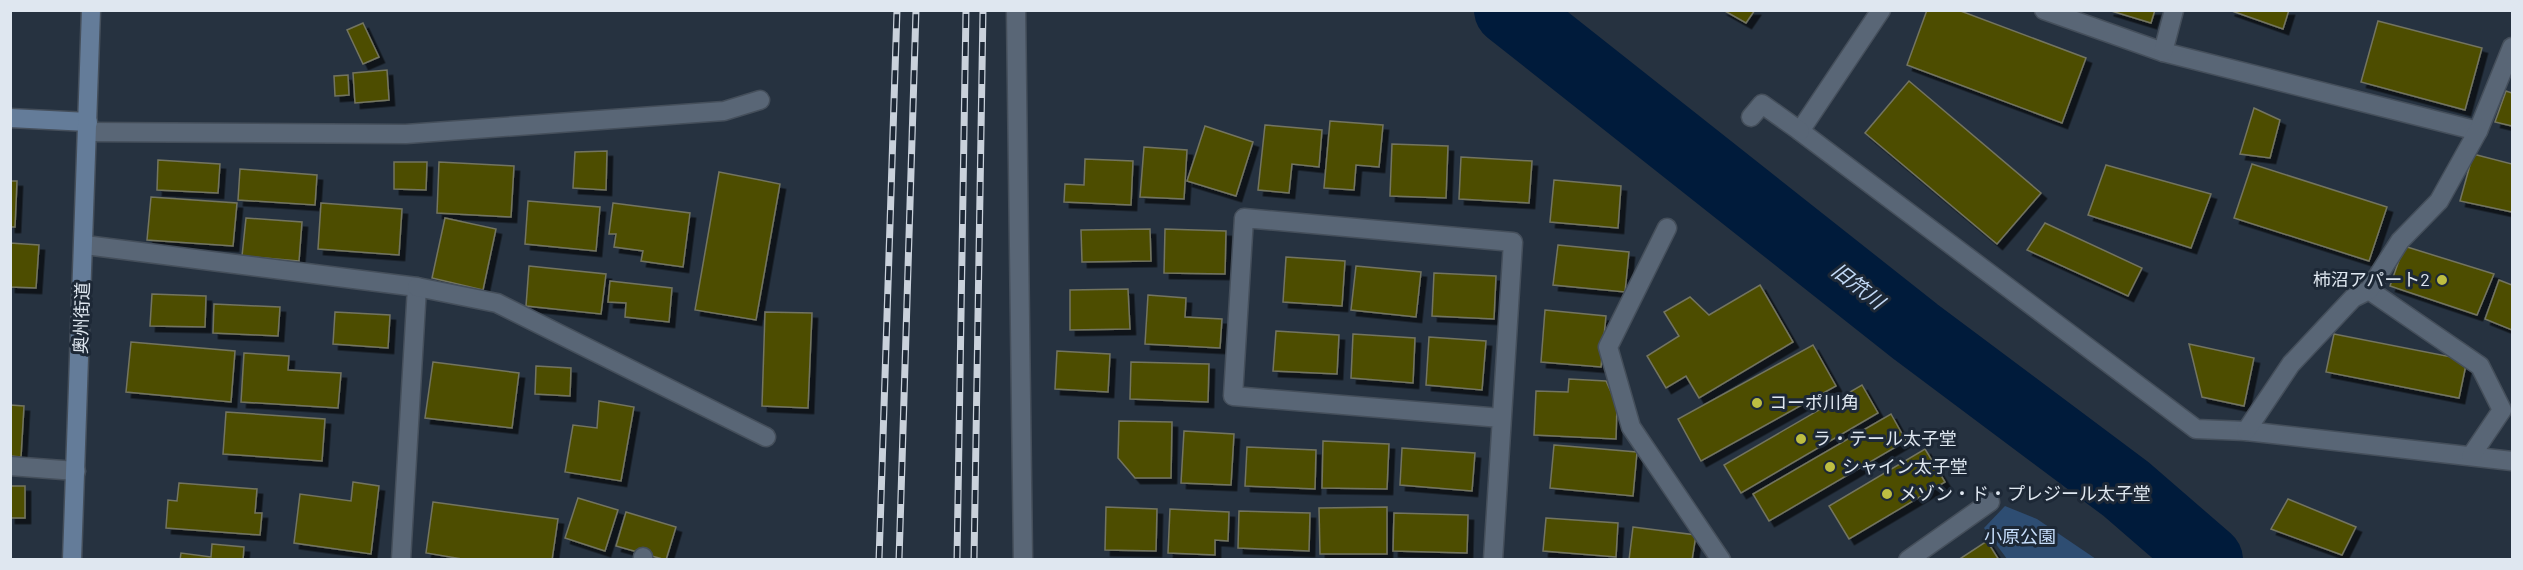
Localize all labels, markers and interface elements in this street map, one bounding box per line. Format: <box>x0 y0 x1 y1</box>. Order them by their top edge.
water label: 旧笊川 <box>1828 257 1891 314</box>
place label: 柿沼アパート2 <box>2313 268 2430 290</box>
marker: 柿沼アパート2 <box>2435 273 2449 287</box>
street label: 奥州街道 <box>69 282 93 354</box>
place label: コーポ川角 <box>1769 391 1859 413</box>
marker: コーポ川角 <box>1750 396 1764 410</box>
place label: ラ・テール太子堂 <box>1813 427 1957 449</box>
marker: ラ・テール太子堂 <box>1794 432 1808 446</box>
place label: シャイン太子堂 <box>1842 455 1968 477</box>
marker: シャイン太子堂 <box>1823 460 1837 474</box>
place label: メゾン・ド・プレジール太子堂 <box>1899 482 2151 504</box>
marker: メゾン・ド・プレジール太子堂 <box>1880 487 1894 501</box>
park label: 小原公園 <box>1984 525 2056 547</box>

